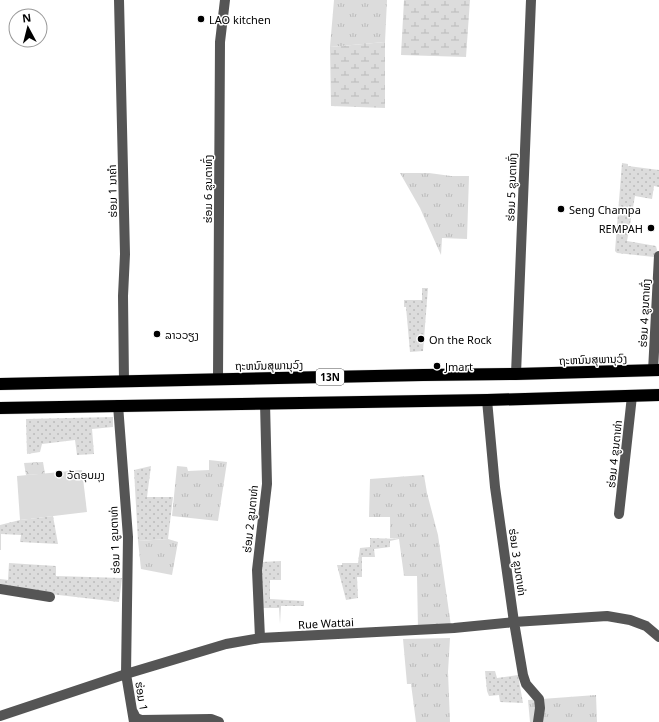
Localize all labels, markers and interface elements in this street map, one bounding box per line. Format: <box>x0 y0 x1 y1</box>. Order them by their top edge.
north arrow <box>8 8 48 48</box>
text: N <box>21 10 32 26</box>
place label: LAO kitchen <box>209 12 271 27</box>
marker: LAO kitchen <box>196 14 206 24</box>
street label: ຮ່ອມ 5 ຂູນຕາທົ່ງ <box>502 152 520 222</box>
street label: ຮ່ອມ 6 ຂູນຕາທົ່ງ <box>200 155 215 223</box>
street label: ຮ່ອມ 1 ນາຄຳ <box>104 164 120 218</box>
place label: Seng Champa <box>569 202 641 217</box>
marker: Seng Champa <box>556 204 566 214</box>
place label: REMPAH <box>599 221 643 236</box>
marker: REMPAH <box>646 223 656 233</box>
street label: ຮ່ອມ 4 ຂູນຕາທົ່ງ <box>635 278 653 348</box>
place label: ລາວວຽງ <box>165 327 199 342</box>
marker: ລາວວຽງ <box>152 329 162 339</box>
place label: On the Rock <box>429 332 492 347</box>
marker: On the Rock <box>416 334 426 344</box>
street label: ຖະຫນົນສຸພານຸວົງ <box>559 350 627 369</box>
street label: ຖະຫນົນສຸພານຸວົງ <box>235 357 303 374</box>
place label: Jmart <box>444 359 473 374</box>
marker: Jmart <box>432 361 442 371</box>
road number: 13N <box>316 369 344 385</box>
street label: ຮ່ອມ 4 ຂູນຕາທ່າ <box>603 419 625 489</box>
place label: ວັດອຸບມຸງ <box>67 467 105 483</box>
marker: ວັດອຸບມຸງ <box>54 469 64 479</box>
street label: ຮ່ອມ 2 ຂູນຕາທ່າ <box>239 484 261 554</box>
street label: ຮ່ອມ 1 ຂູນຕາທ່າ <box>105 506 123 574</box>
street label: ຮ່ອມ 3 ຂູນຕາທ່າ <box>506 527 530 597</box>
street label: Rue Wattai <box>298 614 354 632</box>
street label: ຮ່ອມ 1 <box>132 680 152 712</box>

